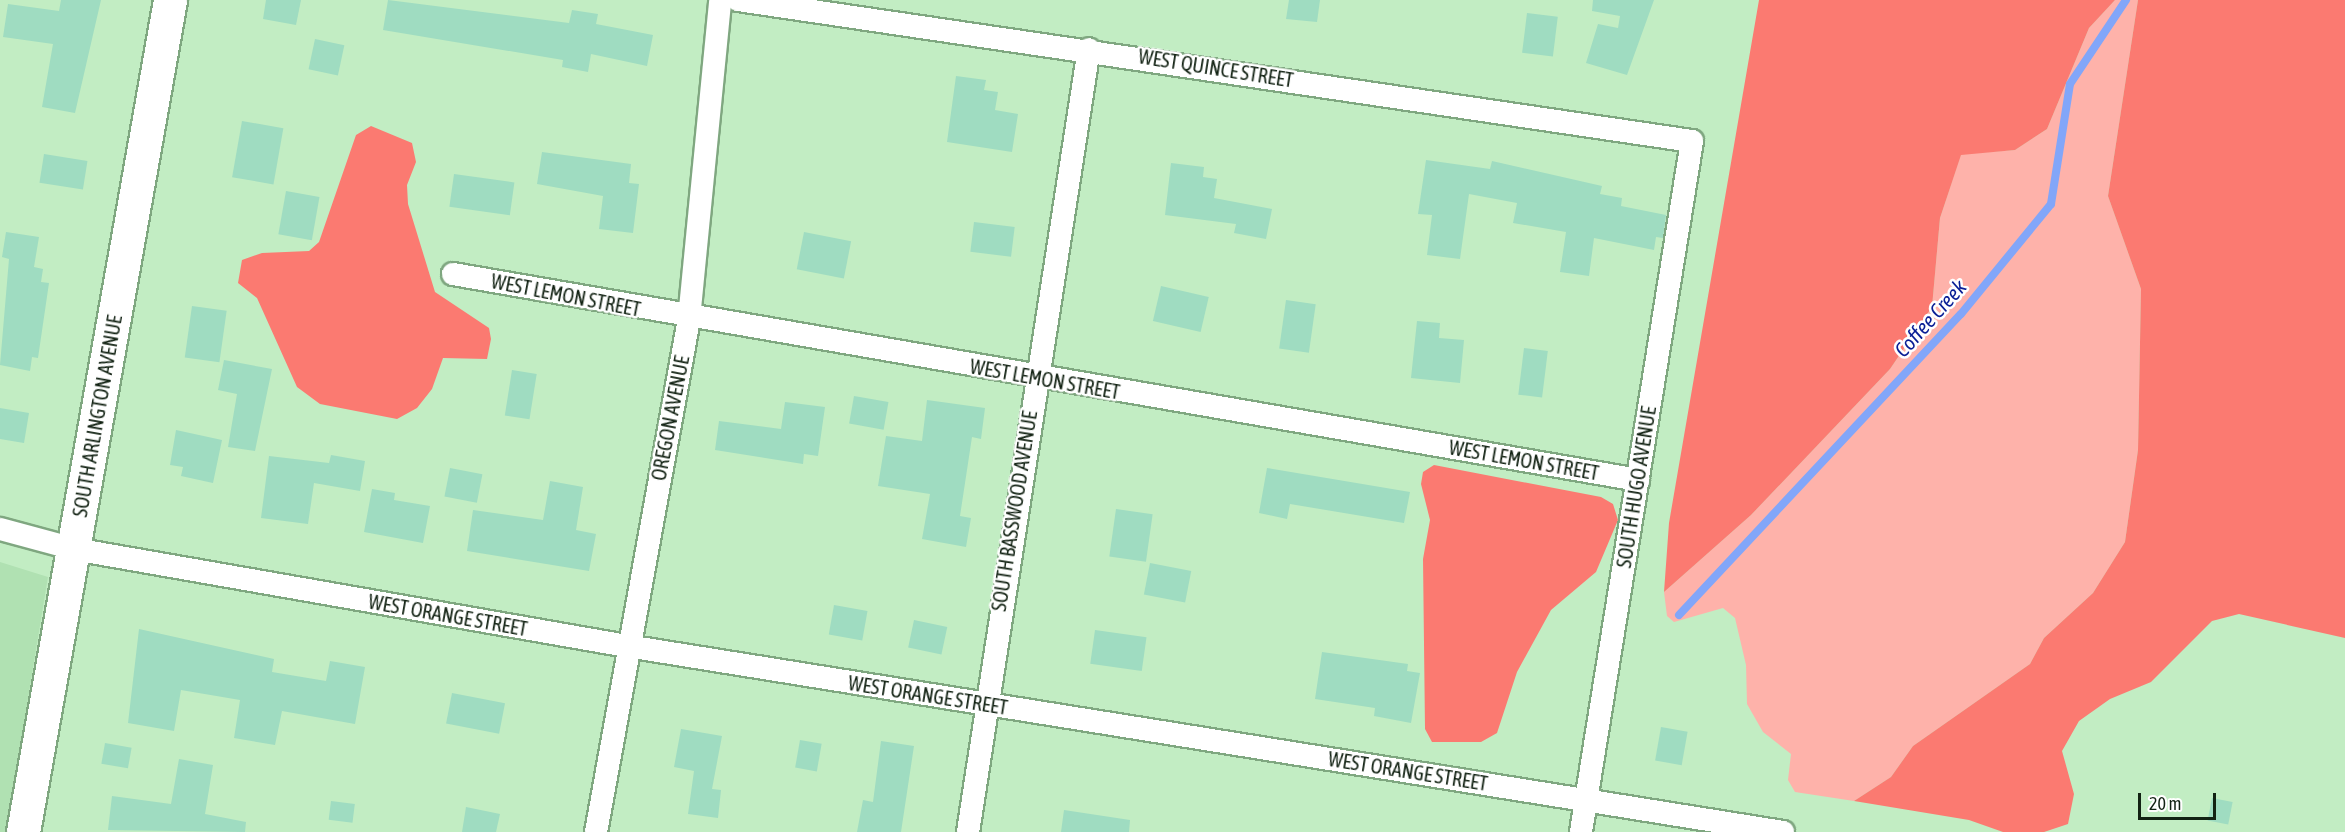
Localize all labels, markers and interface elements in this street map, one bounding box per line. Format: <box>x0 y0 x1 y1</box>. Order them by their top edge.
street label: WEST QUINCE STREET <box>1137 44 1295 92</box>
street label: WEST LEMON STREET <box>489 269 643 321</box>
water label: Coffee Creek <box>1889 274 1971 362</box>
street label: SOUTH ARLINGTON AVENUE <box>67 313 127 519</box>
street label: OREGON AVENUE <box>646 353 694 483</box>
street label: WEST LEMON STREET <box>968 354 1122 404</box>
street label: SOUTH HUGO AVENUE <box>1611 404 1661 570</box>
street label: SOUTH BASSWOOD AVENUE <box>986 409 1042 613</box>
street label: WEST LEMON STREET <box>1447 435 1601 485</box>
street label: WEST ORANGE STREET <box>367 589 529 641</box>
street label: WEST ORANGE STREET <box>847 671 1009 719</box>
street label: WEST ORANGE STREET <box>1327 747 1489 795</box>
scale bar <box>2141 781 2219 819</box>
text: 20 m <box>2149 793 2181 814</box>

